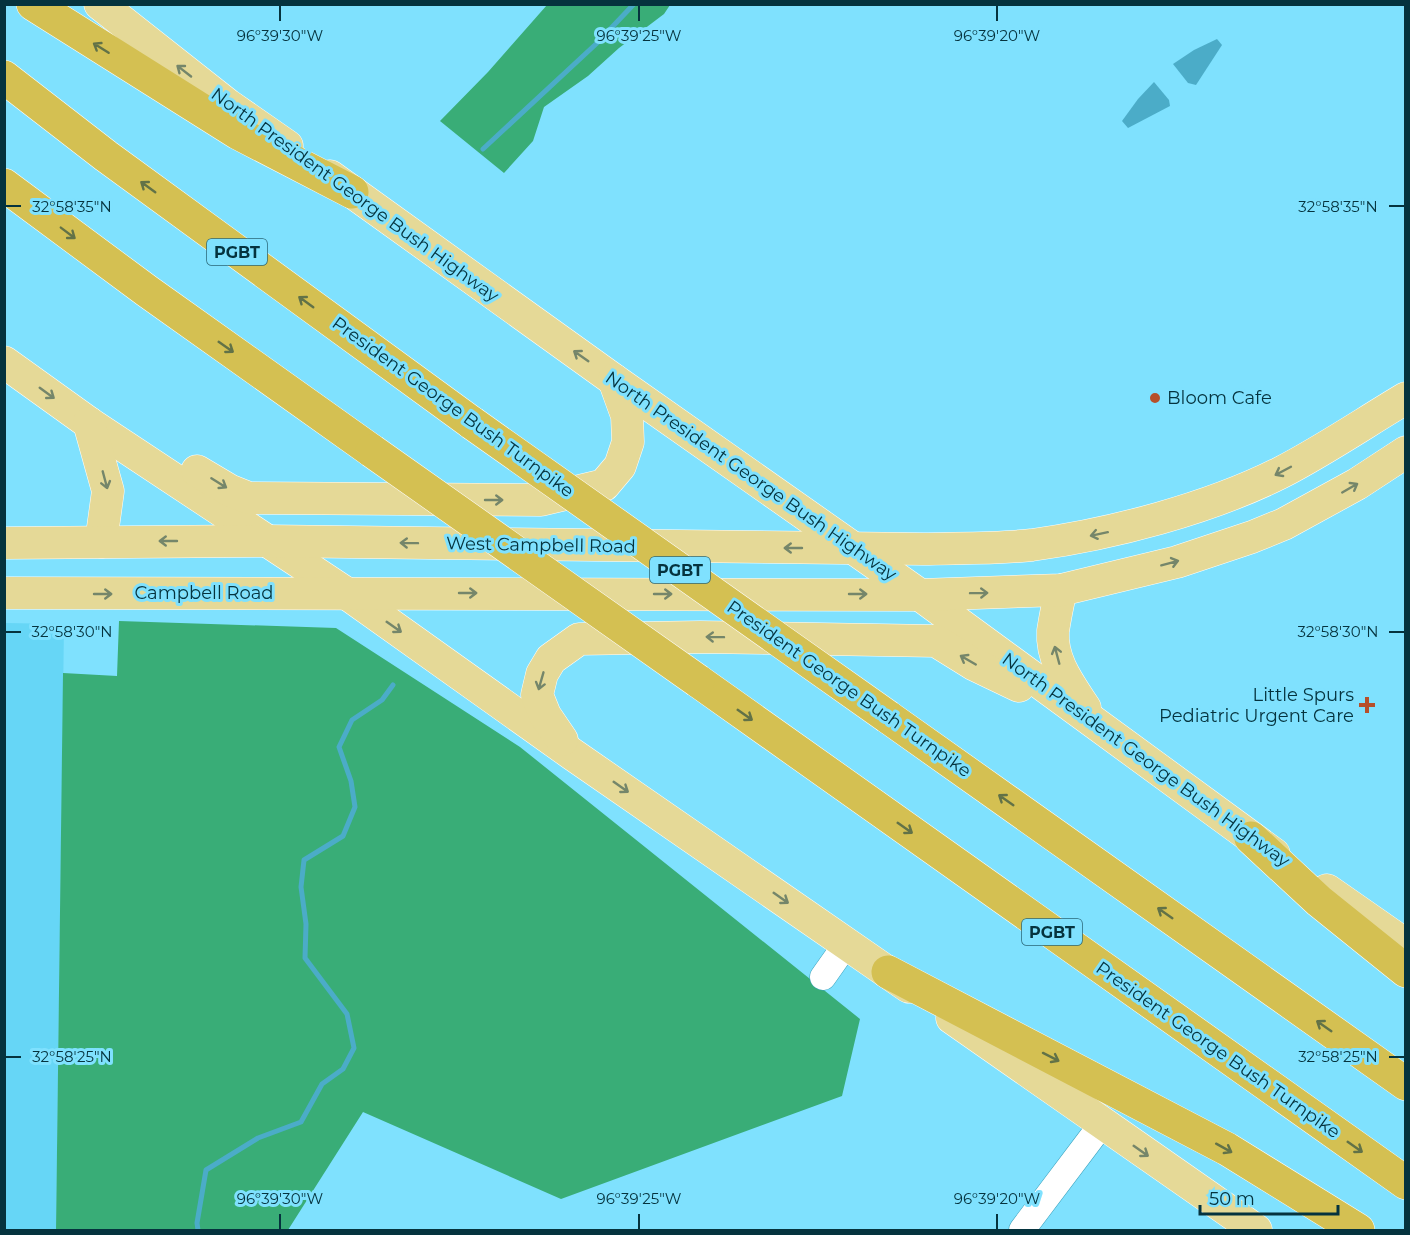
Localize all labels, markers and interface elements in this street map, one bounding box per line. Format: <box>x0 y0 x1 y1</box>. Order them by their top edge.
text: 96°39'30"W <box>237 26 323 45</box>
text: 96°39'25"W <box>597 26 682 45</box>
text: 96°39'20"W <box>954 26 1041 45</box>
one-way arrow <box>93 42 110 55</box>
one-way arrow <box>177 65 193 78</box>
street label: North President George Bush Highway <box>207 83 503 307</box>
one-way arrow <box>140 181 156 193</box>
text: 32°58'35"N <box>32 197 112 216</box>
text: 32°58'35"N <box>1298 197 1378 216</box>
one-way arrow <box>60 226 76 239</box>
road number: PGBT <box>207 239 267 265</box>
one-way arrow <box>298 296 314 308</box>
street label: President George Bush Turnpike <box>328 312 578 502</box>
one-way arrow <box>218 341 234 353</box>
one-way arrow <box>574 350 590 362</box>
street label: North President George Bush Highway <box>601 366 901 586</box>
one-way arrow <box>38 386 54 399</box>
place label: Bloom Cafe <box>1167 387 1272 409</box>
marker: Bloom Cafe <box>1148 391 1162 405</box>
one-way arrow <box>1274 466 1292 477</box>
one-way arrow <box>100 470 111 489</box>
one-way arrow <box>210 477 227 490</box>
one-way arrow <box>1341 482 1358 494</box>
one-way arrow <box>483 494 503 506</box>
one-way arrow <box>1089 528 1108 540</box>
street label: West Campbell Road <box>446 532 636 558</box>
one-way arrow <box>158 535 178 547</box>
one-way arrow <box>400 537 420 549</box>
one-way arrow <box>784 542 804 554</box>
road number: PGBT <box>650 557 710 583</box>
one-way arrow <box>1161 557 1180 569</box>
street label: Campbell Road <box>134 582 274 604</box>
one-way arrow <box>457 587 477 599</box>
one-way arrow <box>968 587 988 599</box>
one-way arrow <box>92 588 112 600</box>
one-way arrow <box>652 588 672 600</box>
one-way arrow <box>847 588 867 600</box>
street label: President George Bush Turnpike <box>723 596 976 782</box>
one-way arrow <box>385 621 401 633</box>
text: 32°58'30"N <box>32 622 113 641</box>
text: 32°58'30"N <box>1298 622 1379 641</box>
one-way arrow <box>706 632 726 643</box>
one-way arrow <box>1051 646 1062 665</box>
street label: North President George Bush Highway <box>998 648 1294 872</box>
one-way arrow <box>960 654 977 666</box>
one-way arrow <box>535 671 546 690</box>
place label: Little Spurs Pediatric Urgent Care <box>1159 684 1354 727</box>
marker: Little Spurs Pediatric Urgent Care <box>1358 696 1376 714</box>
one-way arrow <box>737 709 753 721</box>
one-way arrow <box>612 781 628 793</box>
one-way arrow <box>998 794 1014 806</box>
one-way arrow <box>896 822 912 834</box>
one-way arrow <box>772 892 789 904</box>
one-way arrow <box>1157 907 1173 919</box>
road number: PGBT <box>1022 919 1082 945</box>
street label: President George Bush Turnpike <box>1092 957 1345 1143</box>
one-way arrow <box>1316 1020 1332 1032</box>
text: 32°58'25"N <box>32 1047 112 1066</box>
text: 32°58'25"N <box>1298 1047 1378 1066</box>
one-way arrow <box>1042 1052 1060 1063</box>
one-way arrow <box>1346 1141 1363 1153</box>
one-way arrow <box>1215 1142 1232 1154</box>
one-way arrow <box>1133 1145 1149 1157</box>
scale bar <box>1200 1178 1338 1216</box>
text: 50 m <box>1209 1188 1255 1210</box>
text: 96°39'30"W <box>237 1189 323 1208</box>
text: 96°39'25"W <box>597 1189 682 1208</box>
text: 96°39'20"W <box>954 1189 1041 1208</box>

